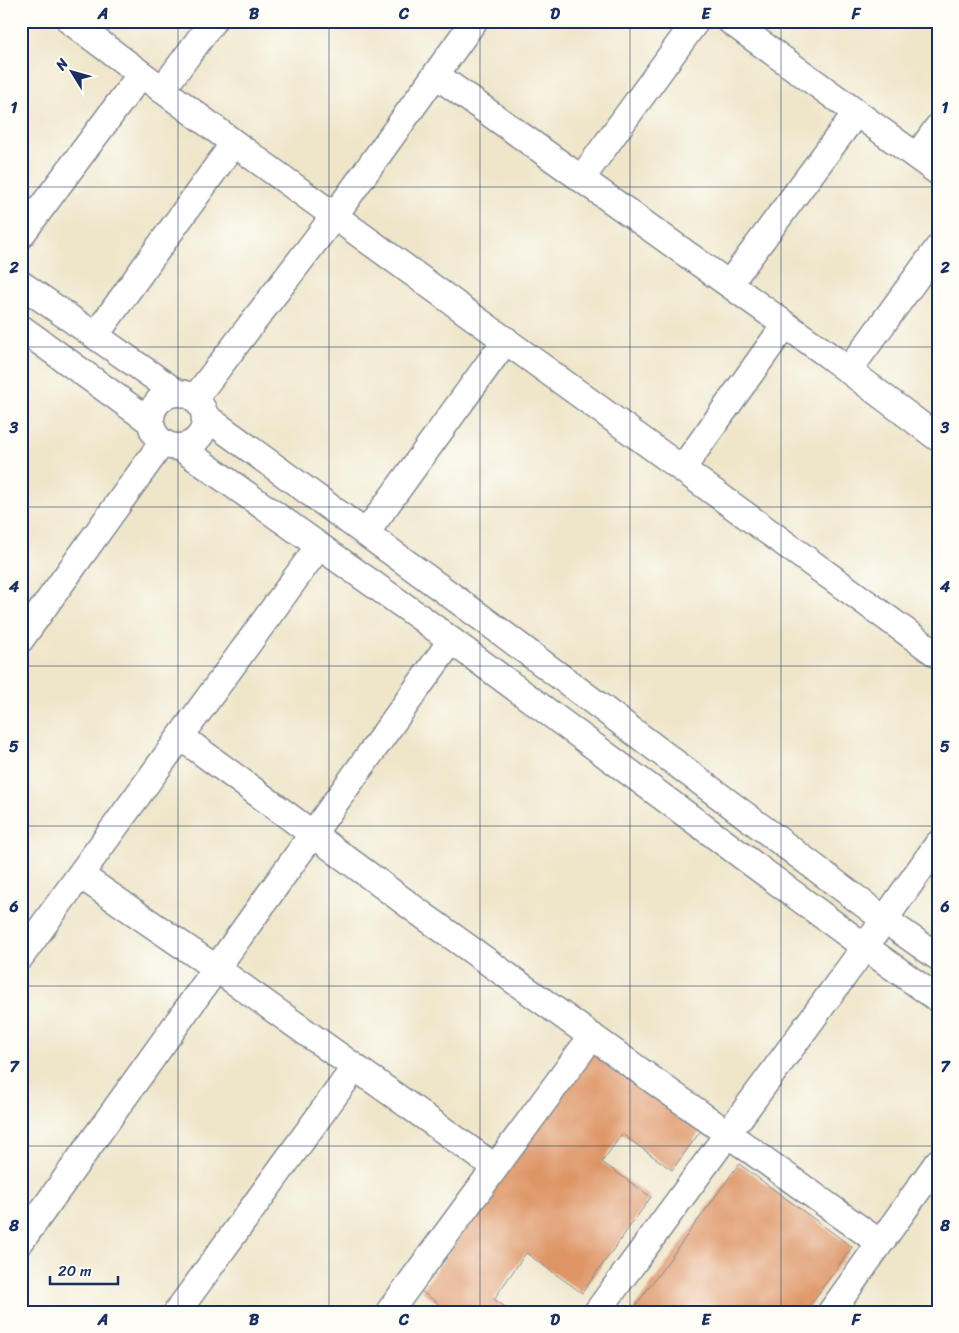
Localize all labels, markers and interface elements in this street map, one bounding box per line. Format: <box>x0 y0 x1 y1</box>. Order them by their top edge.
text: A <box>97 0 108 28</box>
text: B <box>249 0 260 28</box>
text: C <box>398 0 410 28</box>
text: D <box>550 0 560 28</box>
text: E <box>702 0 712 28</box>
text: F <box>851 0 862 28</box>
north arrow <box>48 48 98 98</box>
text: N <box>49 53 75 77</box>
text: 1 <box>11 93 18 122</box>
text: 1 <box>942 93 949 122</box>
text: 2 <box>8 253 19 282</box>
text: 2 <box>939 253 950 282</box>
text: 3 <box>9 413 19 442</box>
text: 3 <box>940 413 950 442</box>
text: 4 <box>8 572 19 601</box>
text: 4 <box>939 572 950 601</box>
text: 5 <box>9 732 19 761</box>
text: 5 <box>940 732 950 761</box>
text: 6 <box>8 892 19 921</box>
text: 6 <box>939 892 950 921</box>
text: 7 <box>9 1052 20 1081</box>
text: 7 <box>940 1052 951 1081</box>
text: 8 <box>8 1211 19 1240</box>
text: 8 <box>939 1211 950 1240</box>
scale bar <box>50 1253 118 1285</box>
text: 20 m <box>58 1258 92 1284</box>
text: A <box>97 1305 108 1333</box>
text: B <box>249 1305 260 1333</box>
text: C <box>398 1305 410 1333</box>
text: D <box>550 1305 560 1333</box>
text: E <box>702 1305 712 1333</box>
text: F <box>851 1305 862 1333</box>

